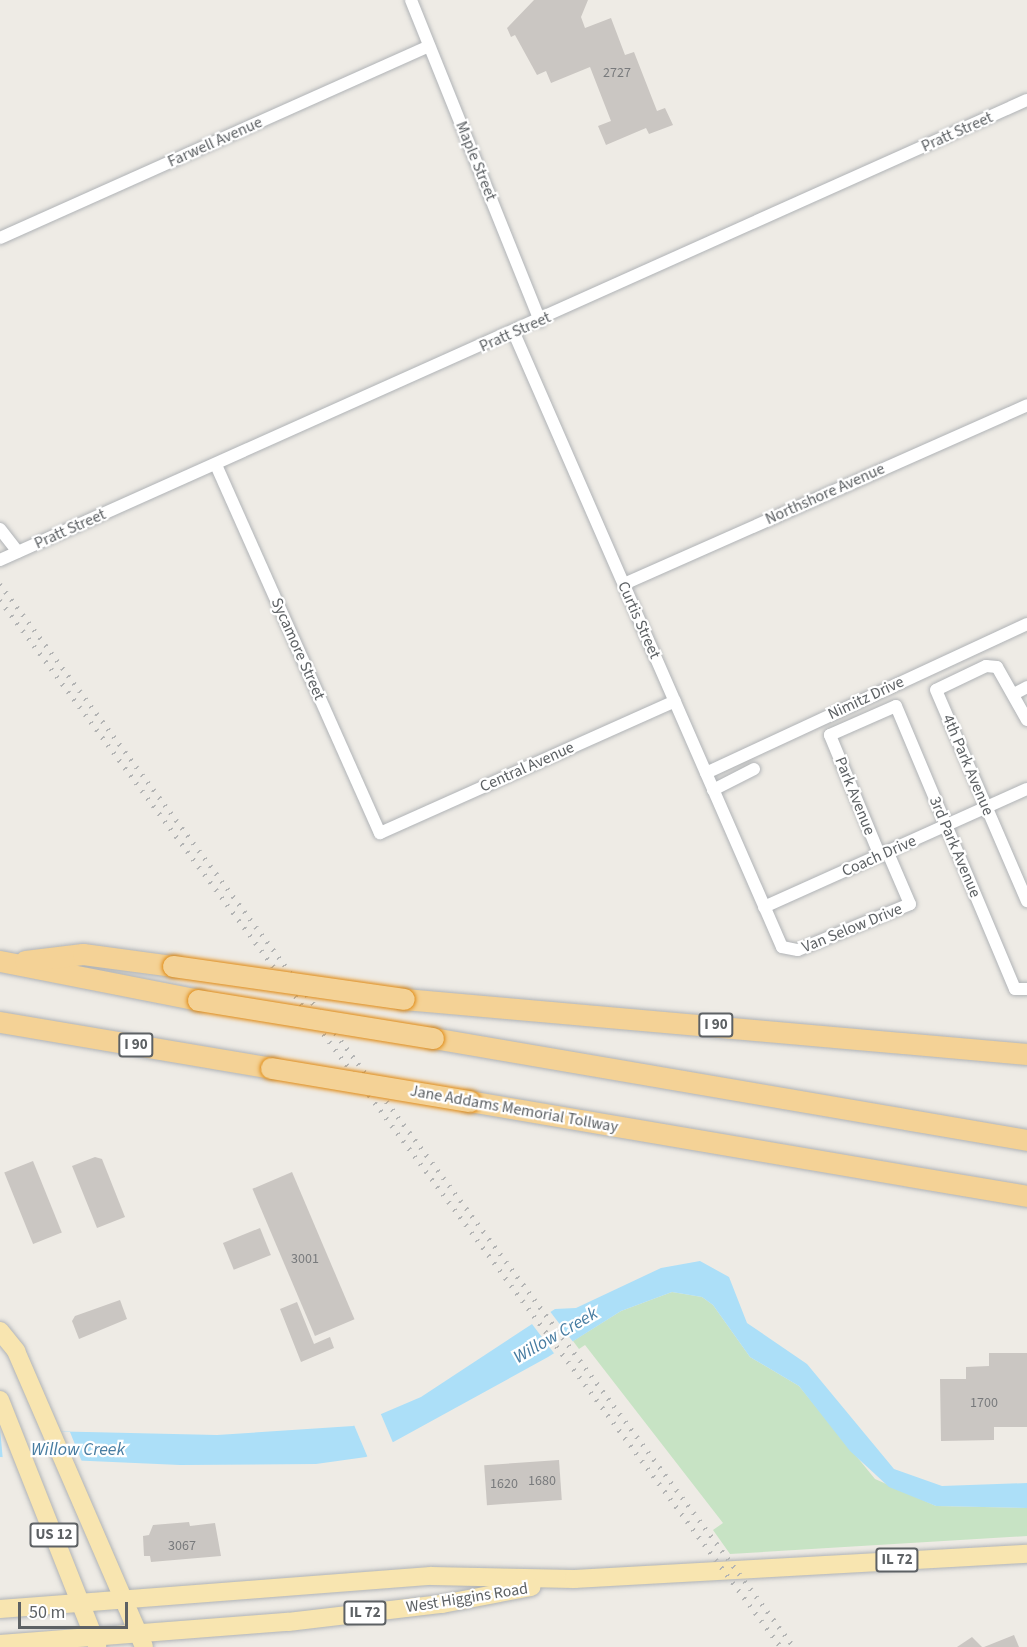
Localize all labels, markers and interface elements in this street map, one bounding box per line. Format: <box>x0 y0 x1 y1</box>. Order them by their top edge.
house number: 2727 <box>603 65 631 81</box>
street label: Pratt Street <box>918 108 996 156</box>
street label: Farwell Avenue <box>165 113 265 171</box>
street label: Maple Street <box>451 119 501 203</box>
street label: Pratt Street <box>476 308 554 356</box>
street label: Northshore Avenue <box>762 459 888 529</box>
street label: Pratt Street <box>31 505 109 553</box>
street label: Curtis Street <box>613 578 665 662</box>
street label: Sycamore Street <box>267 595 329 703</box>
street label: Nimitz Drive <box>825 672 907 724</box>
street label: 4th Park Avenue <box>938 712 998 818</box>
street label: Central Avenue <box>477 738 577 796</box>
street label: Park Avenue <box>831 754 879 838</box>
street label: 3rd Park Avenue <box>925 794 985 900</box>
street label: Coach Drive <box>839 831 919 881</box>
street label: Van Selow Drive <box>799 899 905 957</box>
road number: I 90 <box>698 1013 734 1037</box>
road number: I 90 <box>118 1033 154 1057</box>
street label: Jane Addams Memorial Tollway <box>409 1081 619 1137</box>
house number: 3001 <box>291 1251 319 1267</box>
water label: Willow Creek <box>510 1303 602 1369</box>
house number: 1700 <box>970 1395 998 1411</box>
water label: Willow Creek <box>31 1439 125 1461</box>
house number: 1680 <box>528 1473 556 1489</box>
house number: 1620 <box>490 1476 518 1492</box>
road number: US 12 <box>28 1523 80 1547</box>
house number: 3067 <box>168 1538 196 1554</box>
road number: IL 72 <box>874 1548 920 1572</box>
street label: West Higgins Road <box>405 1579 529 1617</box>
scale bar <box>21 1590 130 1628</box>
text: 50 m <box>29 1600 65 1625</box>
road number: IL 72 <box>342 1601 388 1625</box>

